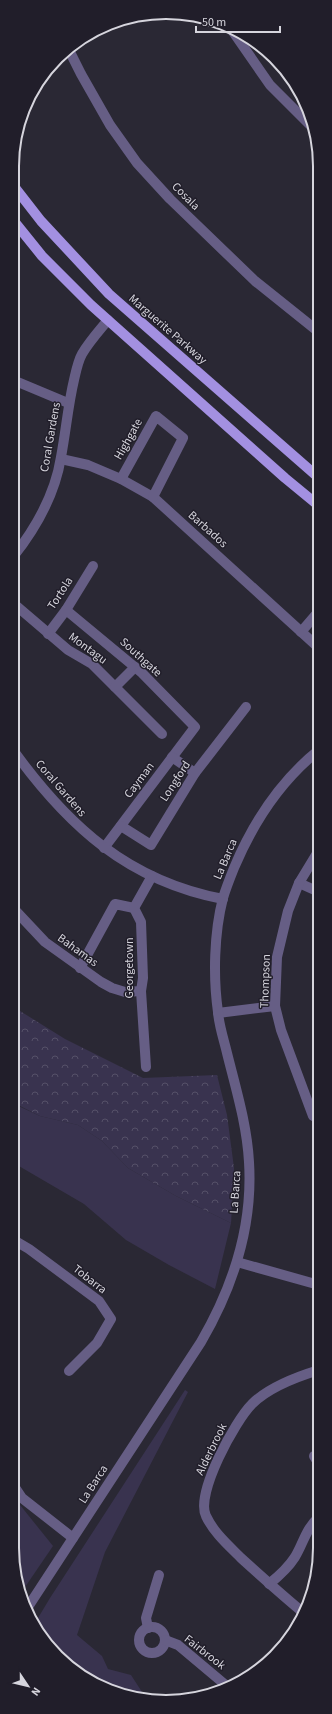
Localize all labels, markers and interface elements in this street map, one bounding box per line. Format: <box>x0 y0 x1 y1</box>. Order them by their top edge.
scale bar <box>196 8 280 34</box>
text: 50 m <box>202 14 226 31</box>
street label: Cosala <box>168 178 204 214</box>
street label: Marguerite Parkway <box>125 290 211 369</box>
street label: Coral Gardens <box>36 401 65 473</box>
street label: Highgate <box>110 415 147 463</box>
street label: Barbados <box>184 507 231 552</box>
street label: Tortola <box>44 574 77 613</box>
street label: Montagu <box>65 629 111 668</box>
street label: Southgate <box>116 634 166 681</box>
street label: Coral Gardens <box>31 756 90 820</box>
street label: Longford <box>156 758 195 805</box>
street label: Cayman <box>120 759 159 802</box>
street label: La Barca <box>209 836 242 882</box>
street label: Bahamas <box>54 930 102 971</box>
street label: Georgetown <box>121 937 138 999</box>
street label: Thompson <box>256 954 275 1008</box>
street label: La Barca <box>226 1170 245 1214</box>
street label: Tobarra <box>69 1261 110 1298</box>
street label: Alderbrook <box>192 1420 231 1478</box>
street label: La Barca <box>75 1462 112 1507</box>
street label: Fairbrook <box>180 1631 229 1674</box>
north arrow <box>8 1666 48 1706</box>
text: N <box>28 1684 44 1699</box>

